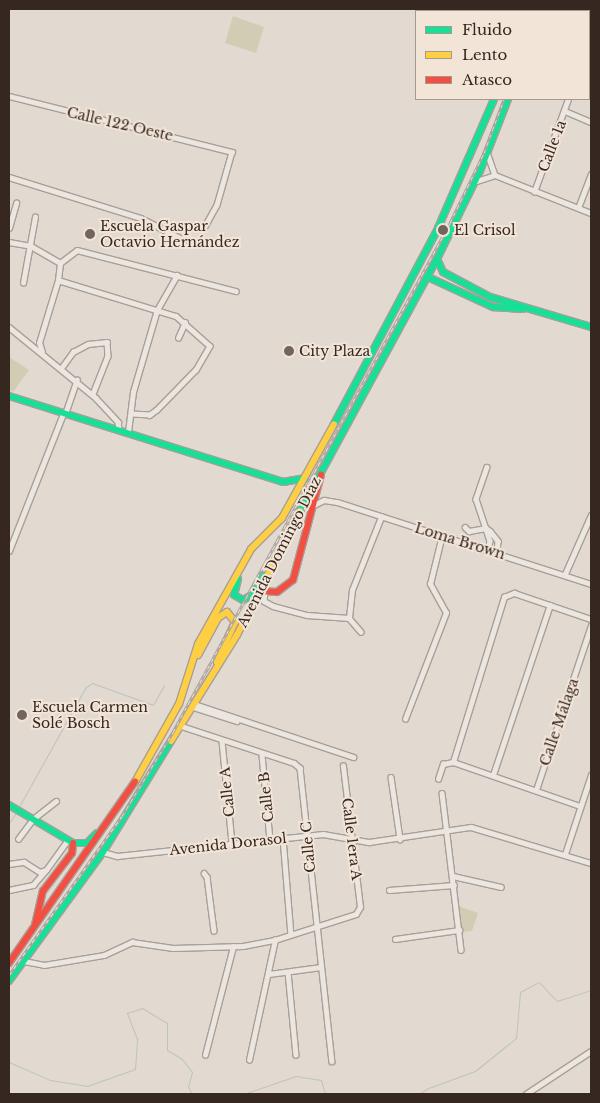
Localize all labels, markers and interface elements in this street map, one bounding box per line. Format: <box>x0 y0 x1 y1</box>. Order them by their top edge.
legend <box>415 10 590 100</box>
text: Fluido <box>462 20 512 39</box>
text: Lento <box>462 45 507 64</box>
text: Atasco <box>462 70 512 89</box>
street label: Calle 122 Oeste <box>65 104 175 144</box>
street label: Calle 1a <box>534 118 570 174</box>
place label: Escuela Gaspar Octavio Hernández <box>100 218 240 250</box>
place label: El Crisol <box>454 222 515 238</box>
marker: El Crisol <box>436 223 450 237</box>
marker: Escuela Gaspar Octavio Hernández <box>84 228 96 240</box>
place label: City Plaza <box>299 343 371 359</box>
marker: City Plaza <box>283 345 295 357</box>
street label: Avenida Domingo Díaz <box>234 474 324 630</box>
street label: Loma Brown <box>413 519 507 563</box>
street label: Calle Málaga <box>536 676 582 768</box>
place label: Escuela Carmen Solé Bosch <box>32 699 148 732</box>
marker: Escuela Carmen Solé Bosch <box>16 709 28 721</box>
street label: Calle A <box>216 766 238 818</box>
street label: Calle B <box>255 771 277 823</box>
street label: Calle 1era A <box>339 796 365 882</box>
street label: Calle C <box>297 821 319 873</box>
street label: Avenida Dorasol <box>168 829 288 859</box>

